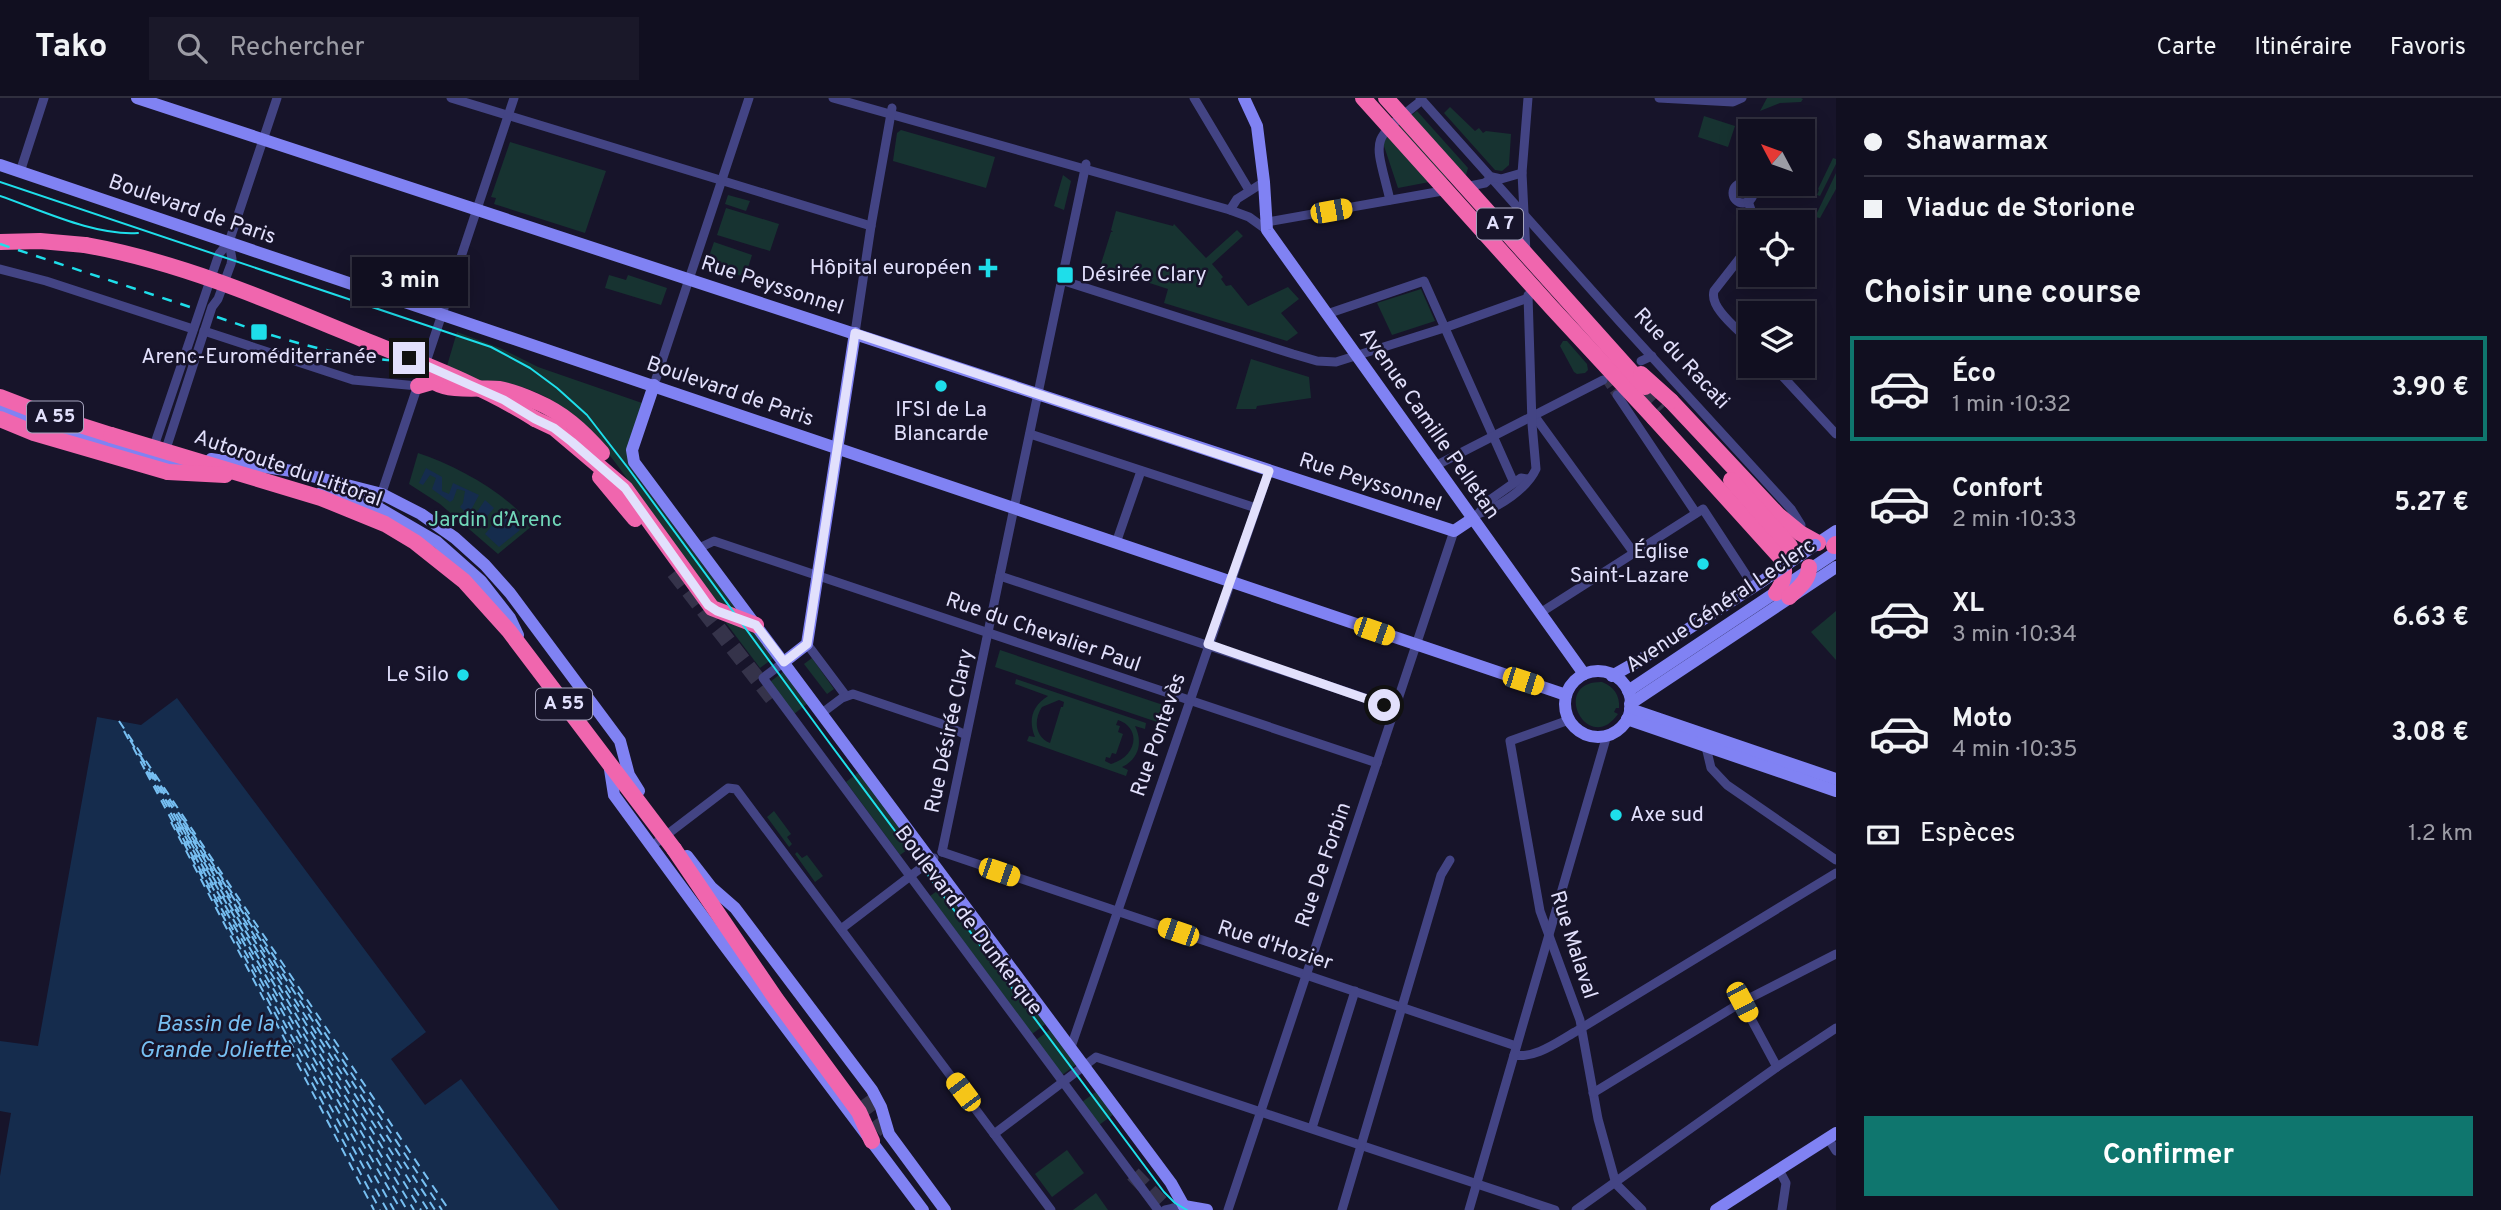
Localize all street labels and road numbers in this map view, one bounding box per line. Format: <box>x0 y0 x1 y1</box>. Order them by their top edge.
street label: Boulevard de Paris <box>105 169 279 251</box>
road number: A 7 <box>1477 208 1523 240</box>
street label: Rue Peyssonnel <box>697 250 847 322</box>
street label: Rue du Racati <box>1627 303 1735 415</box>
street label: Avenue Camille Pelletan <box>1353 323 1505 525</box>
street label: Boulevard de Paris <box>643 351 817 433</box>
road number: A 55 <box>27 402 83 432</box>
street label: Autoroute du Littoral <box>190 424 386 514</box>
street label: Rue Peyssonnel <box>1295 447 1445 519</box>
street label: Avenue Général Leclerc <box>1621 533 1821 679</box>
street label: Rue du Chevalier Paul <box>942 587 1144 679</box>
street label: Rue Désirée Clary <box>919 646 981 816</box>
street label: Rue Pontevès <box>1125 670 1193 800</box>
road number: A 55 <box>536 688 592 720</box>
street label: Rue De Forbin <box>1290 799 1358 931</box>
street label: Boulevard de Dunkerque <box>888 821 1048 1021</box>
street label: Rue Malaval <box>1543 887 1603 1003</box>
street label: Rue d'Hozier <box>1214 915 1336 977</box>

